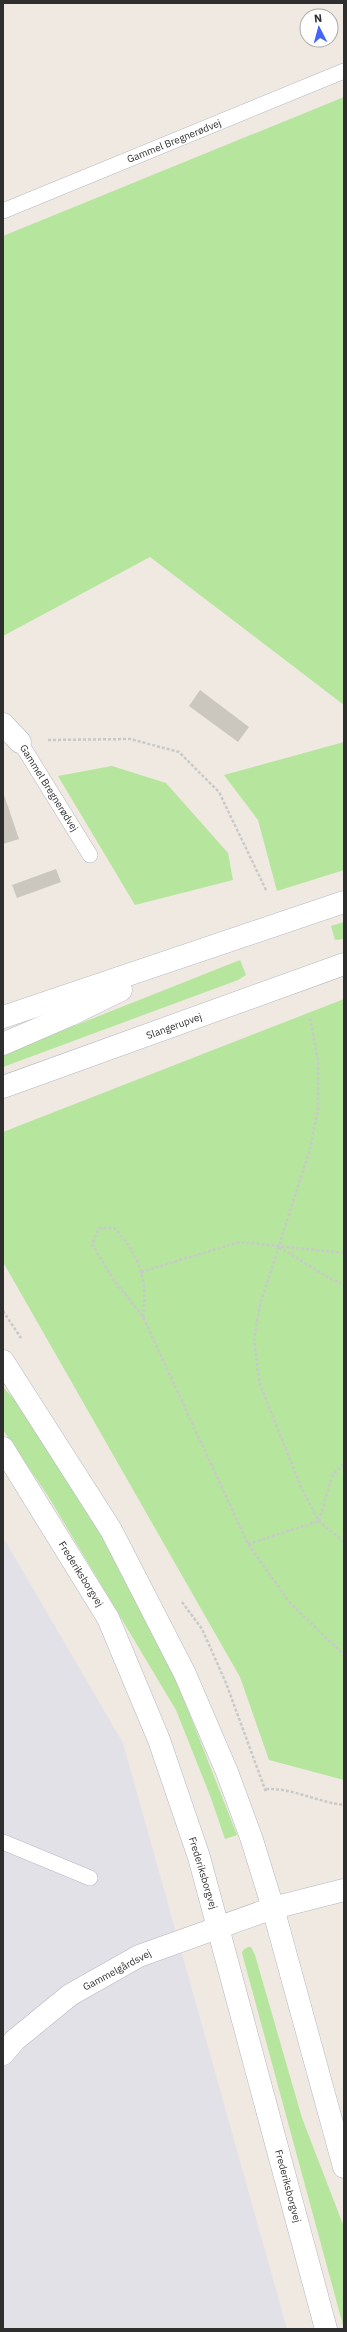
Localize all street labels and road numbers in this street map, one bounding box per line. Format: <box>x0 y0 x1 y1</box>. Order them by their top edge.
street label: Gammel Bregnerødvej <box>125 116 223 166</box>
street label: Gammel Bregnerødvej <box>17 742 81 834</box>
street label: Slangerupvej <box>144 1010 204 1042</box>
street label: Frederiksborgvej <box>56 1539 106 1609</box>
street label: Frederiksborgvej <box>186 1835 220 1911</box>
street label: Gammelgårdsvej <box>81 1947 153 1993</box>
street label: Frederiksborgvej <box>272 2148 304 2224</box>

